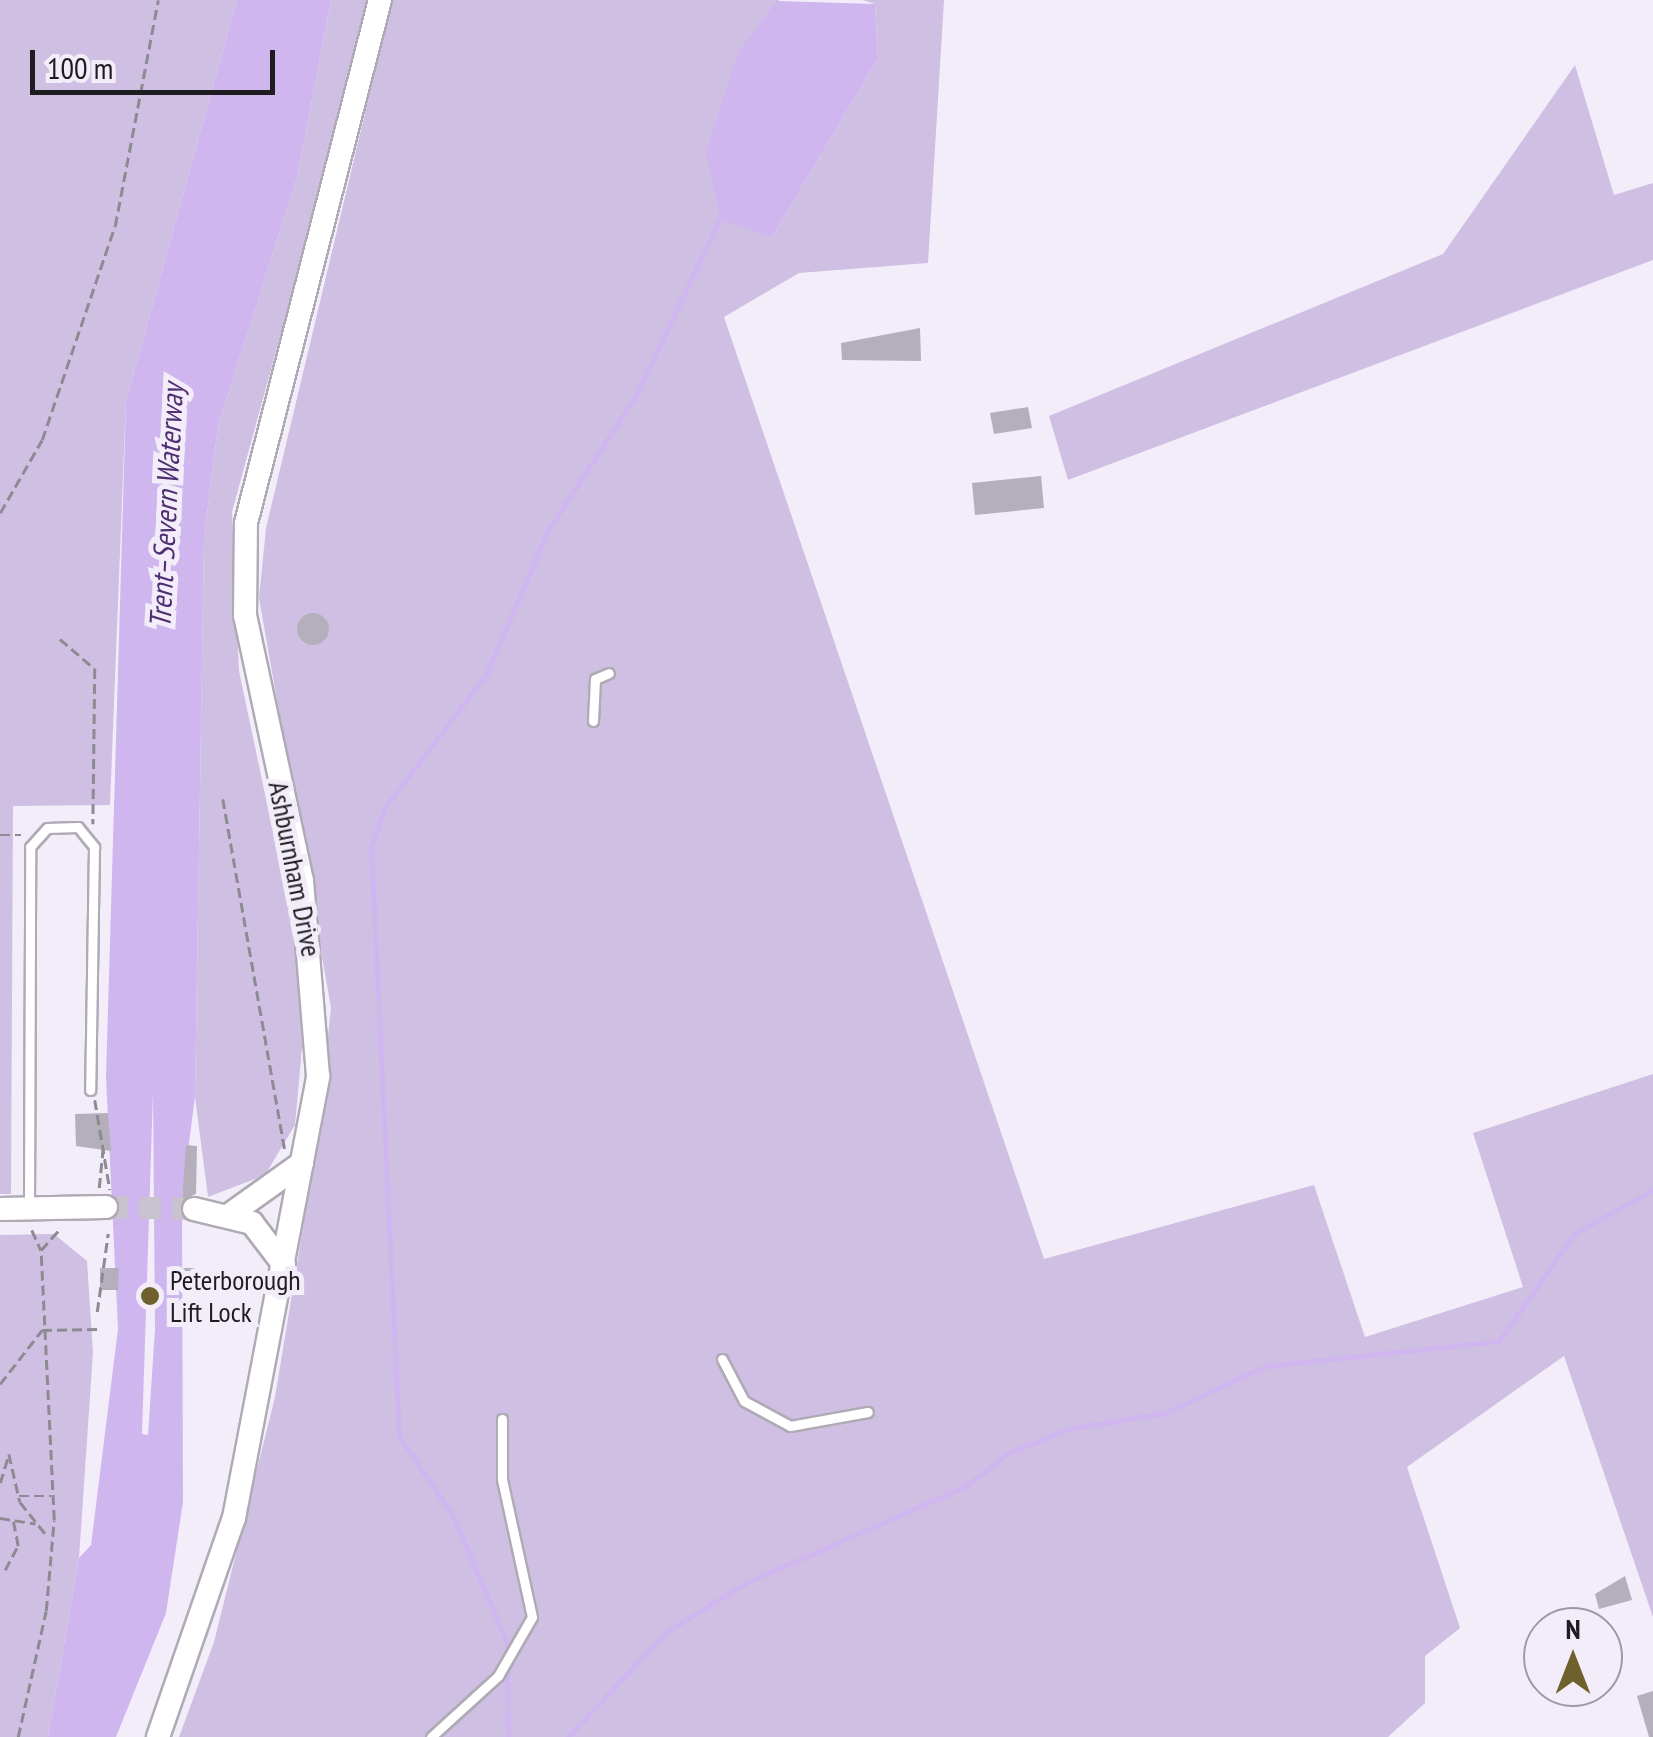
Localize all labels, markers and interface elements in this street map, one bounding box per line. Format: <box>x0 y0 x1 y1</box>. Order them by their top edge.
scale bar <box>35 30 280 92</box>
text: 100 m <box>47 48 113 87</box>
water label: Trent–Severn Waterway <box>142 383 190 629</box>
street label: Ashburnham Drive <box>262 779 328 959</box>
place label: Peterborough Lift Lock <box>170 1263 301 1329</box>
marker: Peterborough Lift Lock <box>139 1285 161 1307</box>
north arrow <box>1523 1607 1623 1707</box>
text: N <box>1565 1610 1581 1647</box>

